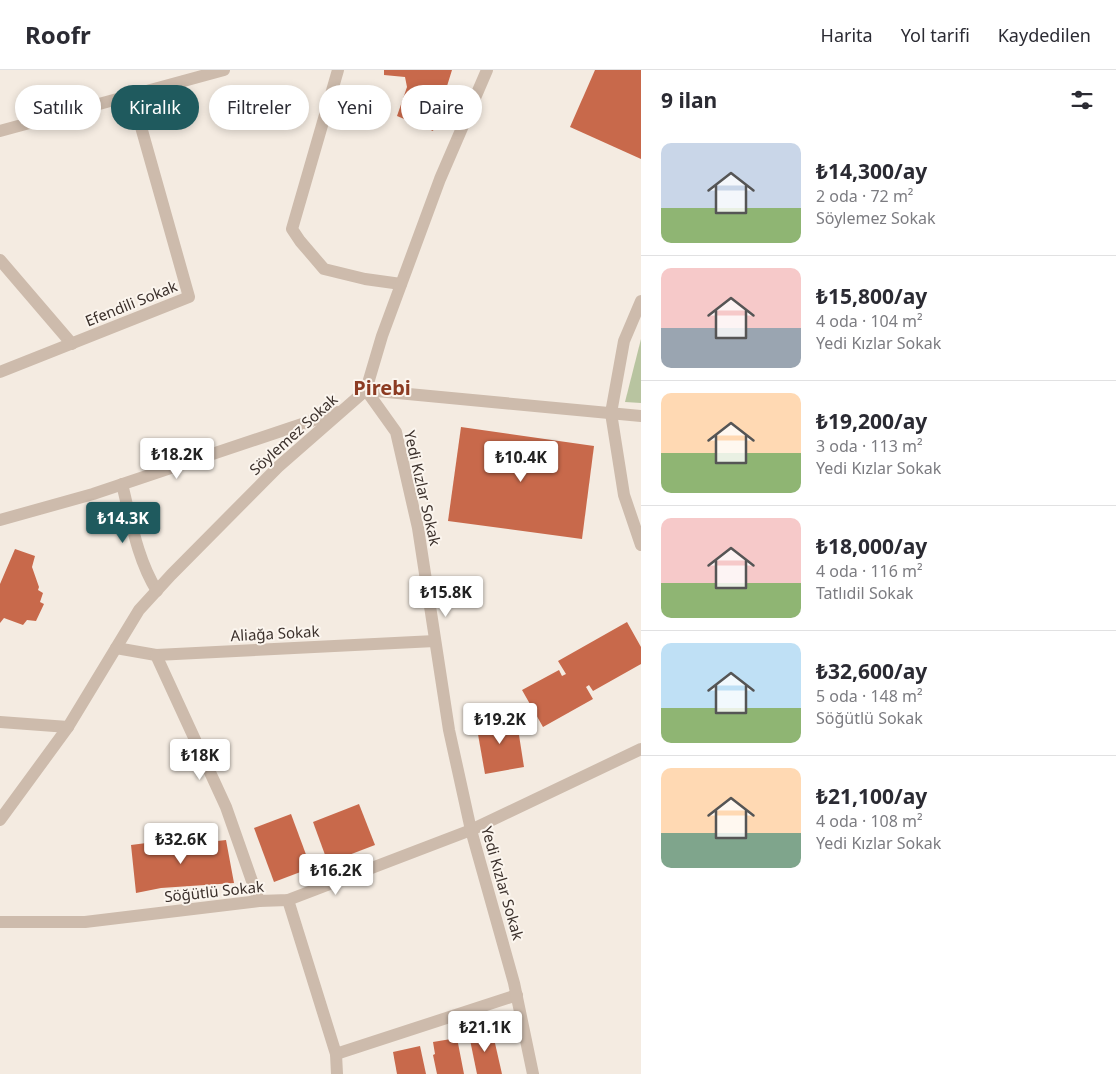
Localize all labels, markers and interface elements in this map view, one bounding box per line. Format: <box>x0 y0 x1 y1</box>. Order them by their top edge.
text: Roofr <box>25 18 91 51</box>
text: Harita <box>821 23 873 47</box>
text: Yol tarifi <box>901 23 970 47</box>
text: Kaydedilen <box>998 23 1091 47</box>
chip: Satılık <box>15 85 101 130</box>
chip: Kiralık <box>111 85 199 130</box>
chip: Filtreler <box>209 85 309 130</box>
chip: Yeni <box>319 85 391 130</box>
chip: Daire <box>401 85 482 130</box>
text: 9 ilan <box>661 86 717 114</box>
icon: filters <box>1068 86 1096 114</box>
text: ₺14,300/ay <box>816 157 927 185</box>
icon: home <box>701 163 761 223</box>
text: 2 oda · 72 m² <box>816 185 913 207</box>
text: Söylemez Sokak <box>816 207 936 229</box>
street label: Efendili Sokak <box>82 275 180 331</box>
text: ₺15,800/ay <box>816 282 927 310</box>
icon: home <box>701 288 761 348</box>
text: 4 oda · 104 m² <box>816 310 923 332</box>
text: Yedi Kızlar Sokak <box>816 332 941 354</box>
district label: Pirebi <box>353 374 411 401</box>
street label: Söylemez Sokak <box>245 389 341 479</box>
text: ₺19,200/ay <box>816 407 927 435</box>
icon: home <box>701 413 761 473</box>
street label: Yedi Kızlar Sokak <box>400 428 446 548</box>
text: 3 oda · 113 m² <box>816 435 923 457</box>
pin: ₺18.2K <box>136 438 218 480</box>
pin: ₺10.4K <box>480 440 562 483</box>
text: ₺18.2K <box>151 443 203 465</box>
text: ₺10.4K <box>495 446 547 468</box>
text: Yedi Kızlar Sokak <box>816 457 941 479</box>
pin: ₺14.3K <box>82 502 164 544</box>
text: ₺14.3K <box>97 507 149 529</box>
text: ₺18,000/ay <box>816 532 927 560</box>
icon: home <box>701 538 761 598</box>
text: 4 oda · 116 m² <box>816 560 923 582</box>
pin: ₺15.8K <box>405 576 487 618</box>
text: ₺15.8K <box>420 581 472 603</box>
text: Tatlıdil Sokak <box>816 582 913 604</box>
street label: Aliağa Sokak <box>230 621 320 645</box>
text: ₺32,600/ay <box>816 657 927 685</box>
icon: home <box>701 663 761 723</box>
text: 5 oda · 148 m² <box>816 685 923 707</box>
pin: ₺19.2K <box>459 702 541 745</box>
text: Söğütlü Sokak <box>816 707 923 729</box>
text: ₺19.2K <box>474 708 526 730</box>
pin: ₺18K <box>170 738 230 781</box>
text: ₺18K <box>181 744 219 766</box>
text: ₺21,100/ay <box>816 782 927 810</box>
icon: home <box>701 788 761 848</box>
text: 4 oda · 108 m² <box>816 810 923 832</box>
pin: ₺32.6K <box>140 822 222 865</box>
street label: Yedi Kızlar Sokak <box>477 824 529 942</box>
text: ₺32.6K <box>155 828 207 850</box>
text: Yedi Kızlar Sokak <box>816 832 941 854</box>
pin: ₺16.2K <box>295 854 377 896</box>
text: ₺16.2K <box>310 859 362 881</box>
street label: Söğütlü Sokak <box>163 876 265 906</box>
pin: ₺21.1K <box>444 1010 526 1053</box>
text: ₺21.1K <box>459 1016 511 1038</box>

